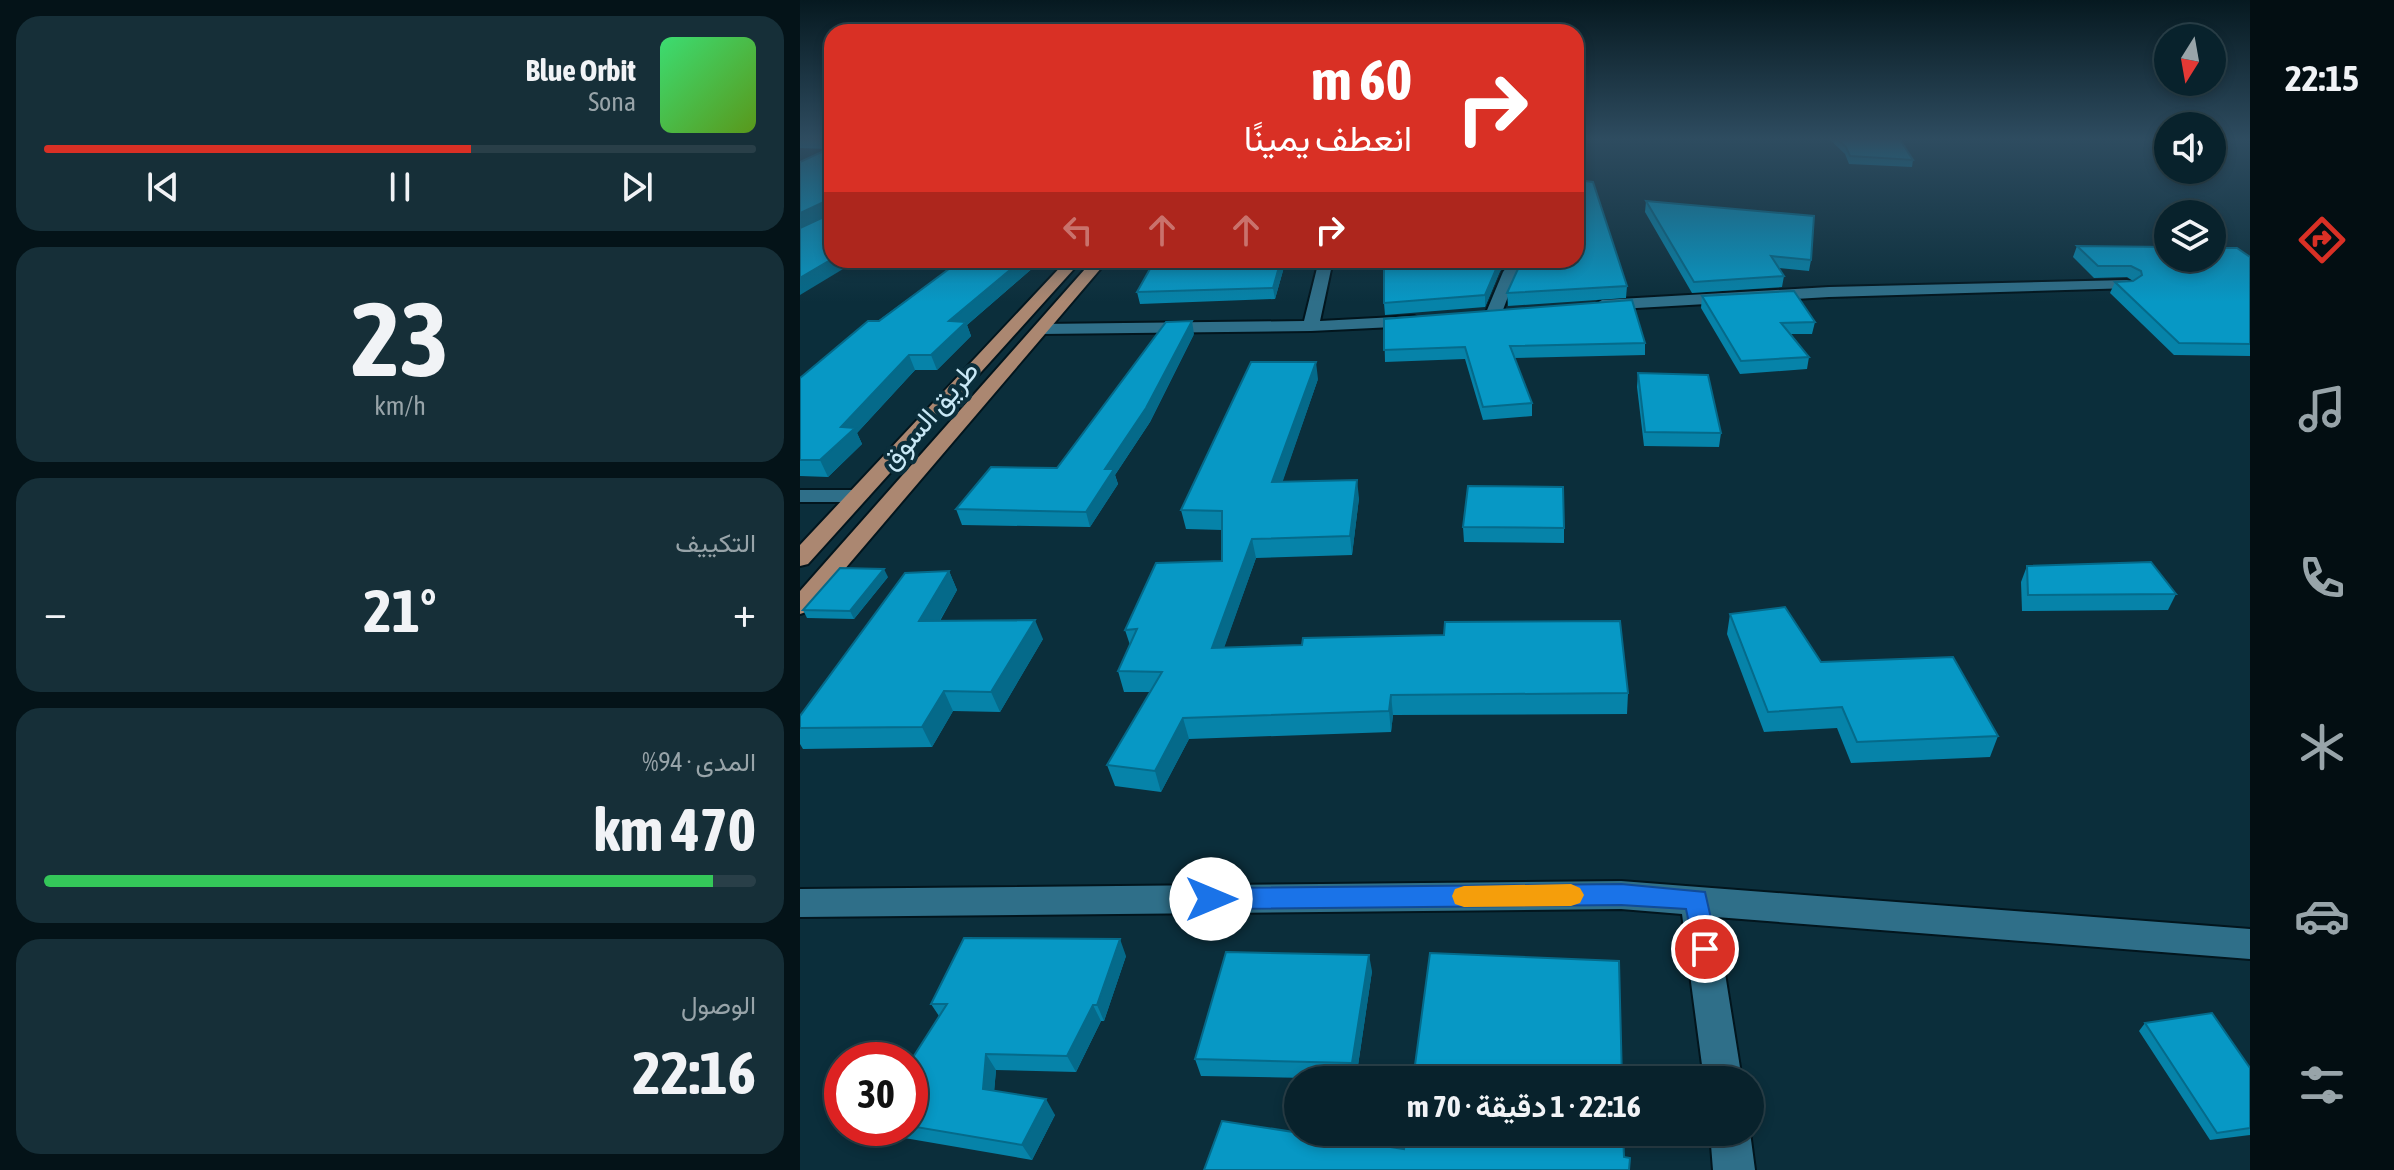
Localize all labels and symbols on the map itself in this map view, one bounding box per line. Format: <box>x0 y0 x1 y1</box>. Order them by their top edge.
north arrow <box>2154 24 2226 96</box>
street label: طريق السوق <box>873 354 986 477</box>
position arrow <box>1169 857 1253 941</box>
pin <box>1671 915 1739 983</box>
speed limit sign: 30 <box>824 1042 928 1146</box>

